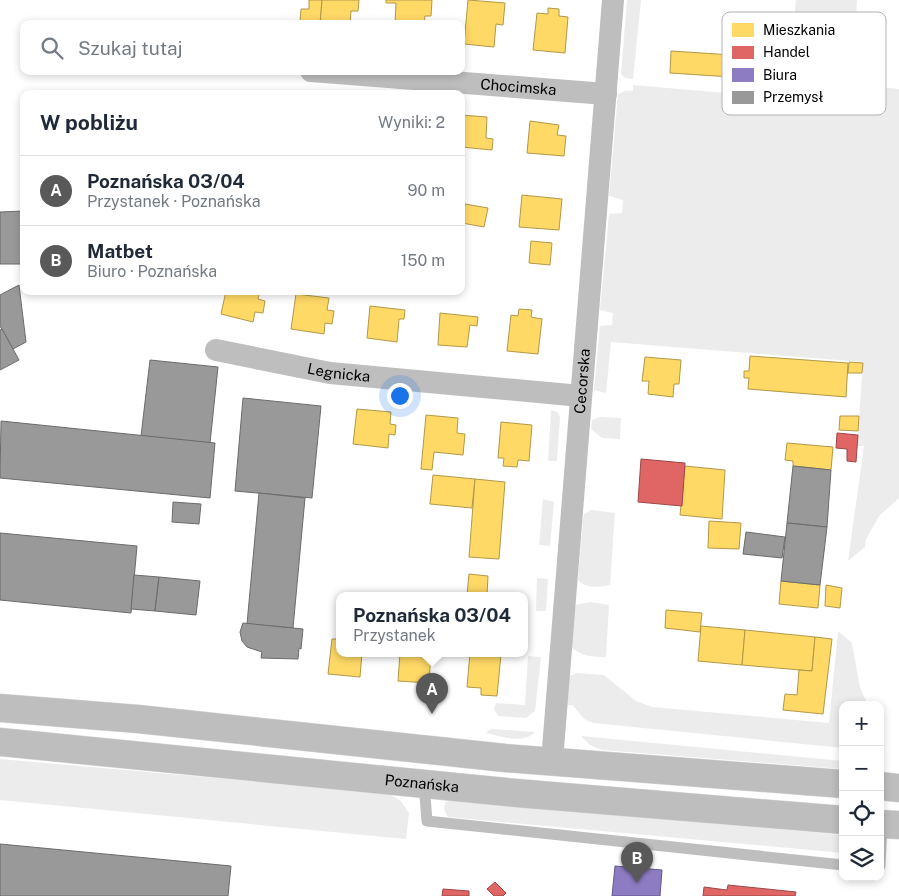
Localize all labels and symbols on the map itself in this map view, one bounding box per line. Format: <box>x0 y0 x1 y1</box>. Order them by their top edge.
legend <box>722 12 886 115</box>
text: Mieszkania <box>763 22 835 38</box>
text: Handel <box>763 44 810 60</box>
text: Biura <box>763 67 797 83</box>
street label: Chocimska <box>480 75 557 98</box>
text: Przemysł <box>763 89 823 105</box>
street label: Cecorska <box>571 348 593 414</box>
street label: Legnicka <box>306 360 371 385</box>
your location <box>387 383 413 409</box>
pin: A <box>416 673 448 714</box>
street label: Poznańska <box>384 771 460 795</box>
pin: B <box>621 842 653 883</box>

